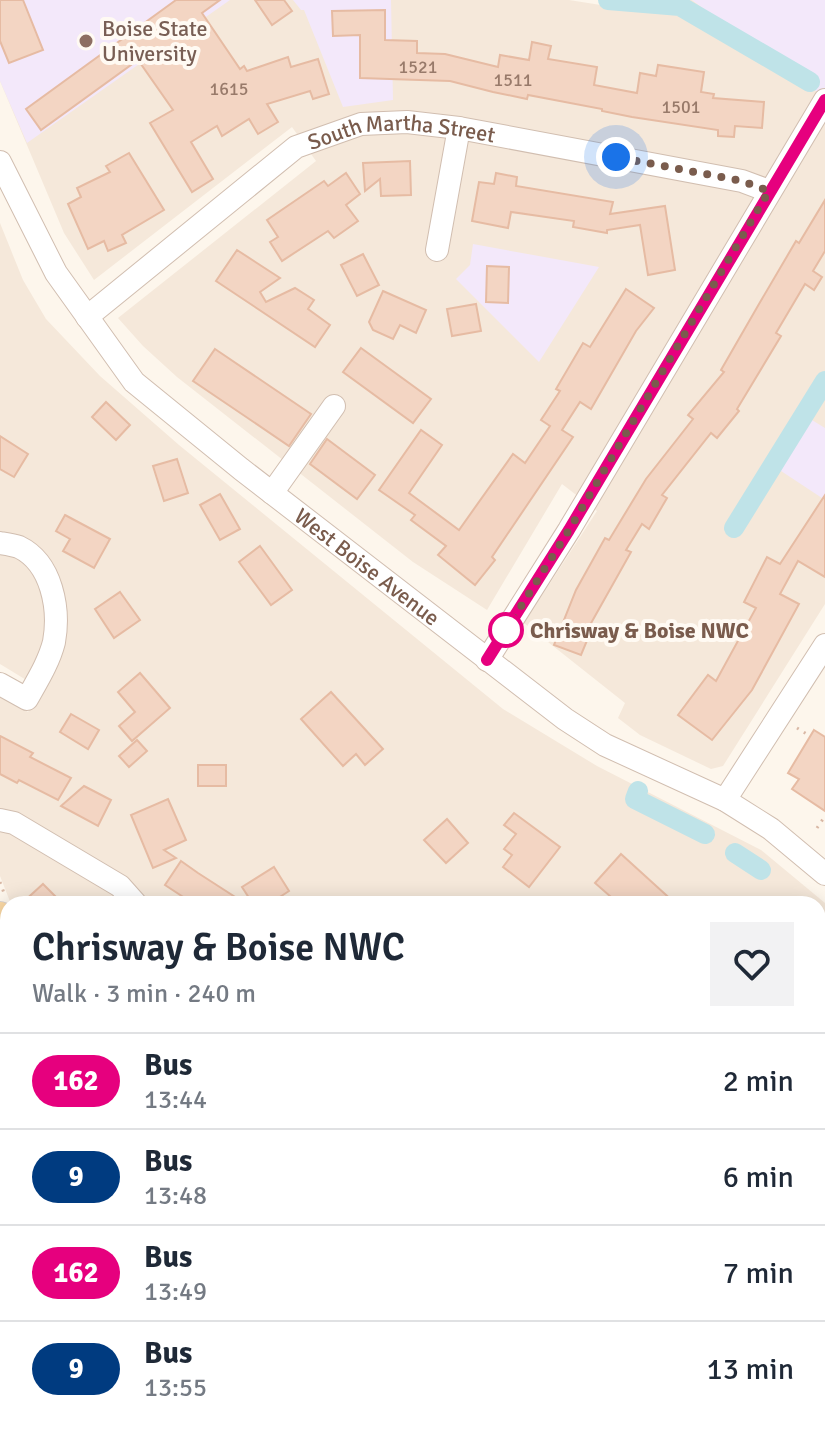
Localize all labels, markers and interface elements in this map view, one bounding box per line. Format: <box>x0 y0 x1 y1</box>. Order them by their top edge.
place label: Boise State University <box>102 15 208 67</box>
marker: Boise State University <box>77 32 95 50</box>
house number: 1521 <box>399 56 437 78</box>
house number: 1511 <box>494 69 532 91</box>
house number: 1615 <box>210 78 248 100</box>
house number: 1501 <box>662 96 700 118</box>
street label: South Martha Street <box>304 108 498 155</box>
your location <box>596 137 636 177</box>
street label: West Boise Avenue <box>290 502 445 631</box>
marker: Chrisway & Boise NWC <box>489 613 523 647</box>
place label: Chrisway & Boise NWC <box>530 617 749 644</box>
button: heart <box>710 922 794 1006</box>
text: Chrisway & Boise NWC <box>32 924 405 971</box>
text: Walk · 3 min · 240 m <box>32 978 256 1010</box>
text: Bus <box>144 1047 192 1084</box>
text: 2 min <box>723 1063 794 1100</box>
text: 162 <box>53 1064 99 1098</box>
text: 13:44 <box>144 1084 207 1116</box>
text: Bus <box>144 1143 192 1180</box>
text: 6 min <box>723 1159 794 1196</box>
text: 9 <box>68 1160 84 1194</box>
text: 13:48 <box>144 1180 207 1212</box>
text: Bus <box>144 1239 192 1276</box>
text: 7 min <box>723 1255 794 1292</box>
text: 162 <box>53 1256 99 1290</box>
text: 13:49 <box>144 1276 207 1308</box>
text: Bus <box>144 1335 192 1372</box>
text: 13 min <box>707 1351 794 1388</box>
text: 9 <box>68 1352 84 1386</box>
text: 13:55 <box>144 1372 207 1404</box>

